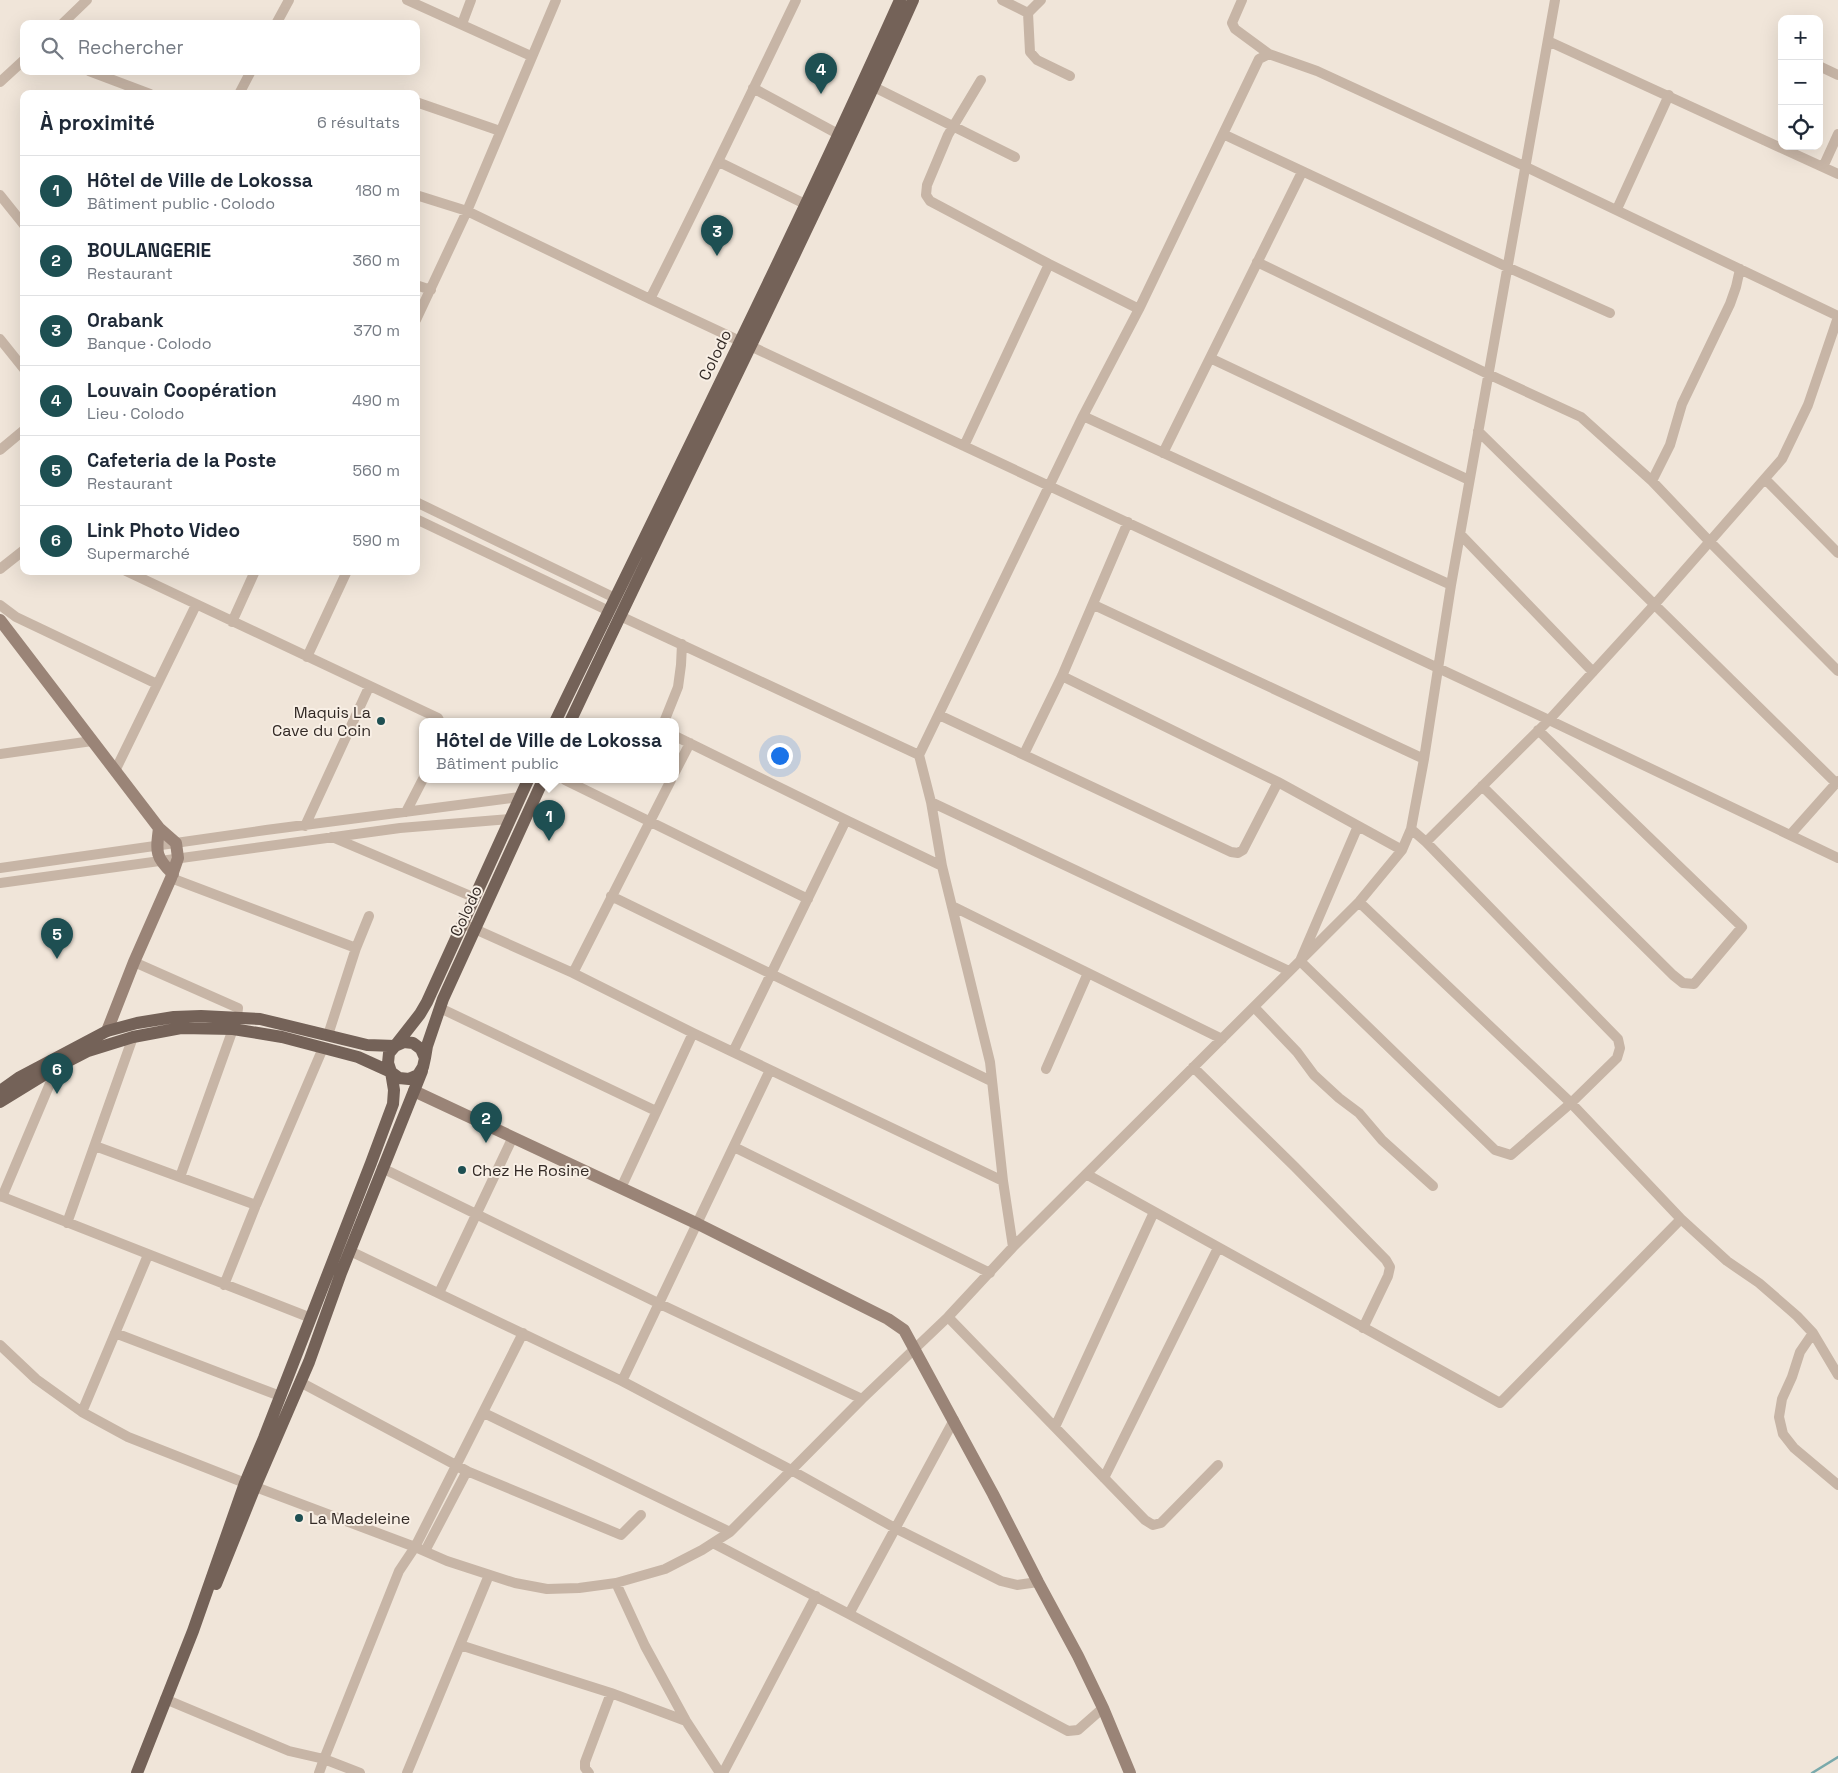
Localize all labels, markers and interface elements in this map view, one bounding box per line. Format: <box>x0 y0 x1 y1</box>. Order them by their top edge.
map controls <box>1778 15 1823 150</box>
button: + <box>1778 15 1823 60</box>
search box <box>20 20 420 75</box>
icon: search <box>38 34 66 62</box>
text: Rechercher <box>78 35 184 60</box>
pin: 4 <box>805 53 837 94</box>
button: − <box>1778 60 1823 105</box>
button: locate <box>1778 105 1823 150</box>
text: À proximité <box>40 109 155 136</box>
text: 6 résultats <box>317 112 400 133</box>
text: Hôtel de Ville de Lokossa <box>87 168 313 193</box>
text: 1 <box>52 180 60 201</box>
text: 180 m <box>355 180 400 201</box>
text: Bâtiment public · Colodo <box>87 193 275 214</box>
pin: 3 <box>701 215 733 256</box>
text: BOULANGERIE <box>87 238 211 263</box>
text: 2 <box>51 250 61 271</box>
text: 360 m <box>352 250 400 271</box>
text: Restaurant <box>87 263 173 284</box>
text: Orabank <box>87 308 164 333</box>
text: 3 <box>51 320 61 341</box>
text: 370 m <box>353 320 400 341</box>
street label: Colodo <box>694 326 736 384</box>
text: Banque · Colodo <box>87 333 212 354</box>
text: Louvain Coopération <box>87 378 277 403</box>
text: 4 <box>51 390 61 411</box>
text: 490 m <box>352 390 400 411</box>
text: Lieu · Colodo <box>87 403 184 424</box>
text: Cafeteria de la Poste <box>87 448 277 473</box>
text: 5 <box>51 460 61 481</box>
text: 560 m <box>352 460 400 481</box>
text: Restaurant <box>87 473 173 494</box>
text: Link Photo Video <box>87 518 240 543</box>
text: 6 <box>51 530 61 551</box>
text: 590 m <box>352 530 400 551</box>
text: Supermarché <box>87 543 190 564</box>
place label: Maquis La Cave du Coin <box>272 702 371 741</box>
marker: Maquis La Cave du Coin <box>375 715 387 727</box>
popup <box>419 718 679 783</box>
text: Hôtel de Ville de Lokossa <box>436 728 662 753</box>
your location <box>767 743 793 769</box>
text: Bâtiment public <box>436 753 559 774</box>
pin: 1 <box>533 800 565 841</box>
street label: Colodo <box>445 882 487 940</box>
pin: 5 <box>41 918 73 959</box>
pin: 6 <box>41 1053 73 1094</box>
pin: 2 <box>470 1102 502 1143</box>
place label: Chez He Rosine <box>472 1160 589 1181</box>
marker: Chez He Rosine <box>456 1164 468 1176</box>
place label: La Madeleine <box>309 1508 410 1529</box>
marker: La Madeleine <box>293 1512 305 1524</box>

